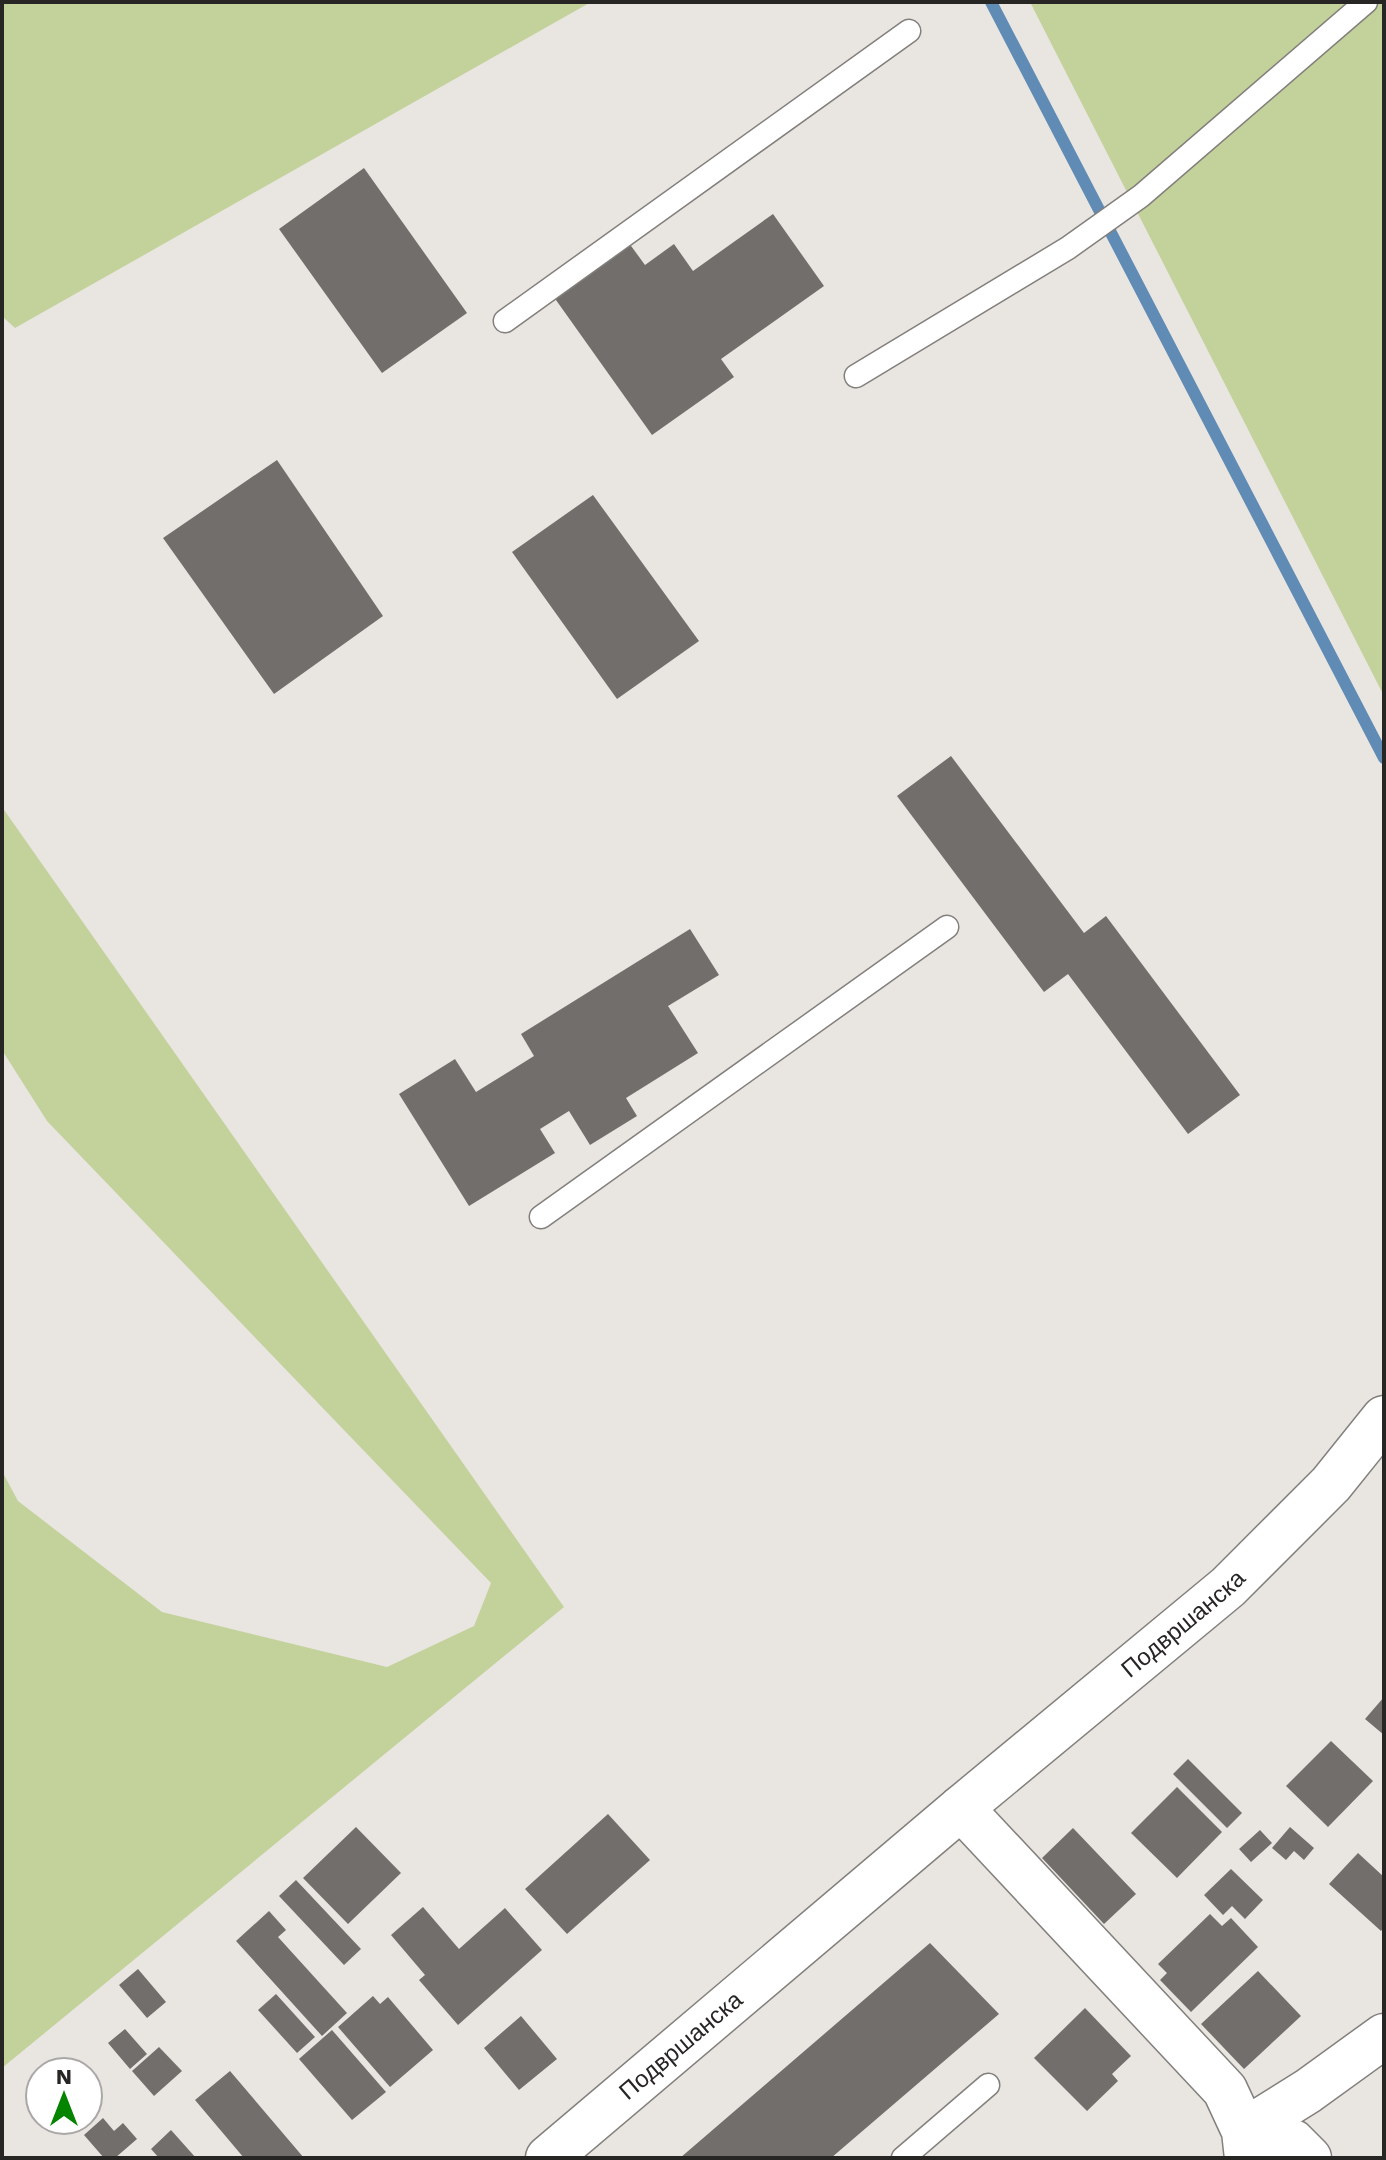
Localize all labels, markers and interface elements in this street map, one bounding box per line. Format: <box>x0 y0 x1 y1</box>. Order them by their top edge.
street label: Подвршанска <box>1116 1564 1251 1683</box>
street label: Подвршанска <box>614 1985 748 2105</box>
north arrow <box>24 2056 104 2136</box>
text: N <box>56 2064 72 2089</box>

